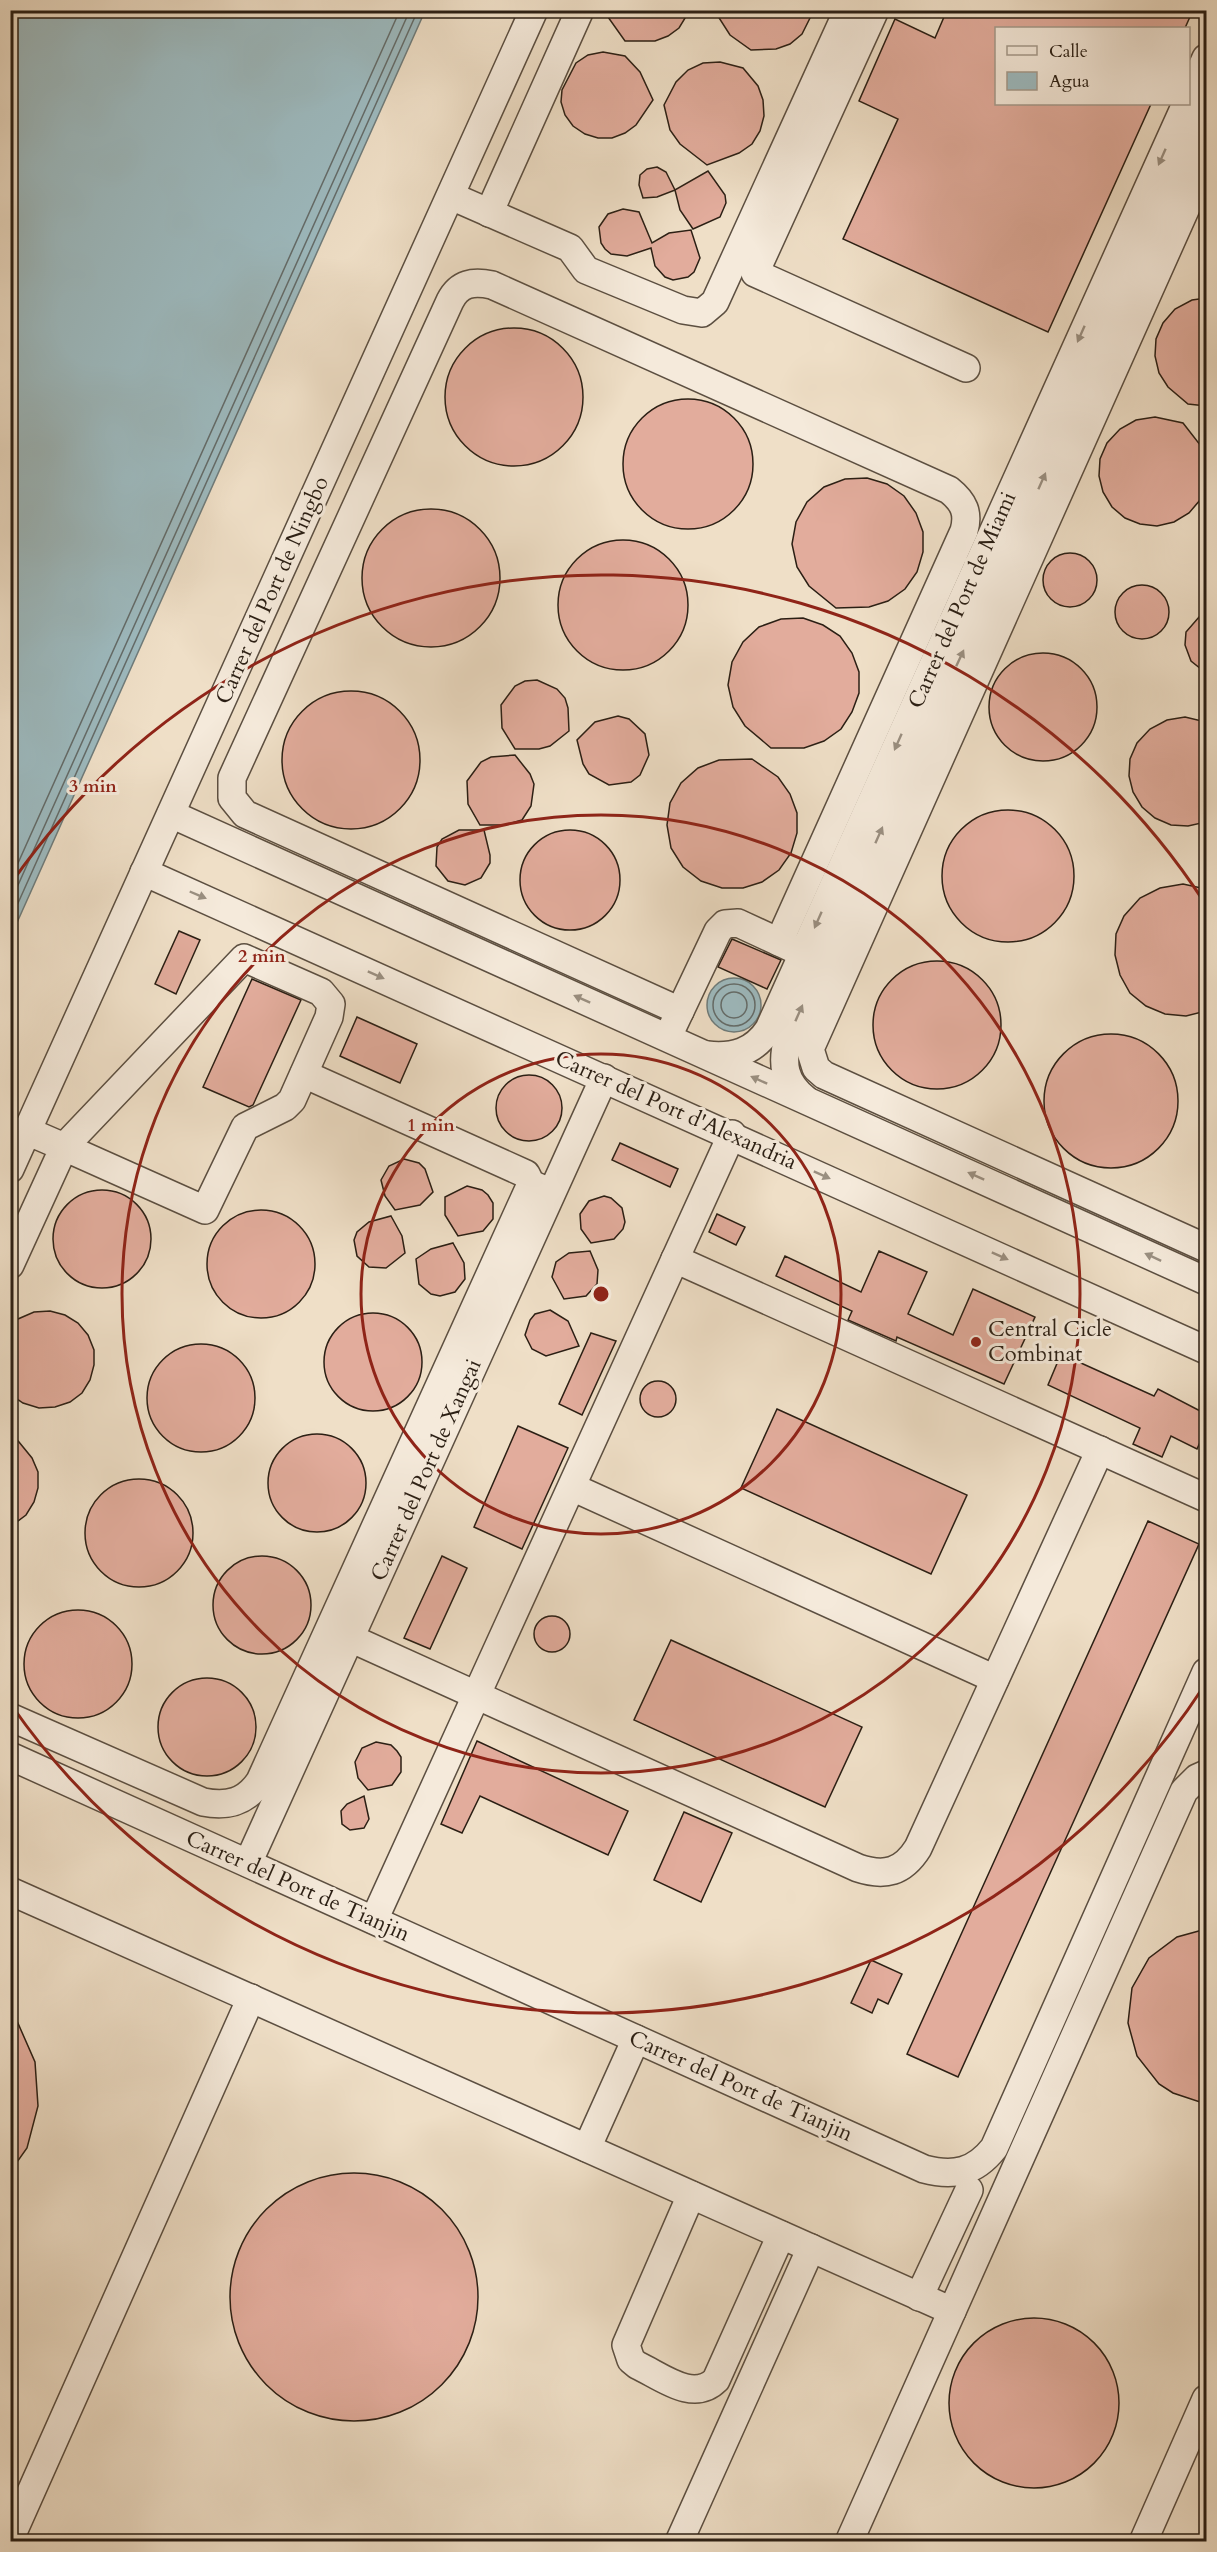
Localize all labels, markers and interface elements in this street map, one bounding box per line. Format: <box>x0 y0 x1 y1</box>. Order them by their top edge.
legend <box>995 27 1190 105</box>
text: Calle <box>1049 39 1088 64</box>
text: Agua <box>1049 69 1090 94</box>
one-way arrow <box>1157 148 1166 165</box>
one-way arrow <box>1077 326 1086 343</box>
street label: Carrer del Port de Ningbo <box>208 471 336 709</box>
one-way arrow <box>1037 472 1046 489</box>
street label: Carrer del Port de Miami <box>901 487 1023 713</box>
one-way arrow <box>956 650 965 667</box>
one-way arrow <box>893 733 902 751</box>
text: 3 min <box>69 774 117 799</box>
one-way arrow <box>874 826 884 844</box>
one-way arrow <box>189 891 207 900</box>
one-way arrow <box>813 911 822 929</box>
text: 2 min <box>238 944 286 969</box>
one-way arrow <box>368 970 385 979</box>
one-way arrow <box>573 995 590 1004</box>
one-way arrow <box>795 1005 804 1022</box>
street label: Carrer del Port d'Alexandria <box>550 1043 802 1177</box>
one-way arrow <box>751 1075 768 1084</box>
text: 1 min <box>407 1113 455 1138</box>
one-way arrow <box>813 1171 831 1180</box>
one-way arrow <box>967 1172 984 1181</box>
one-way arrow <box>991 1251 1008 1260</box>
one-way arrow <box>1145 1252 1162 1261</box>
centre of rings <box>591 1284 611 1304</box>
place label: Central Cicle Combinat <box>988 1314 1112 1369</box>
marker: Central Cicle Combinat <box>969 1335 983 1349</box>
street label: Carrer del Port de Xangai <box>363 1354 489 1586</box>
street label: Carrer del Port de Tianjin <box>181 1823 415 1949</box>
street label: Carrer del Port de Tianjin <box>624 2023 858 2149</box>

